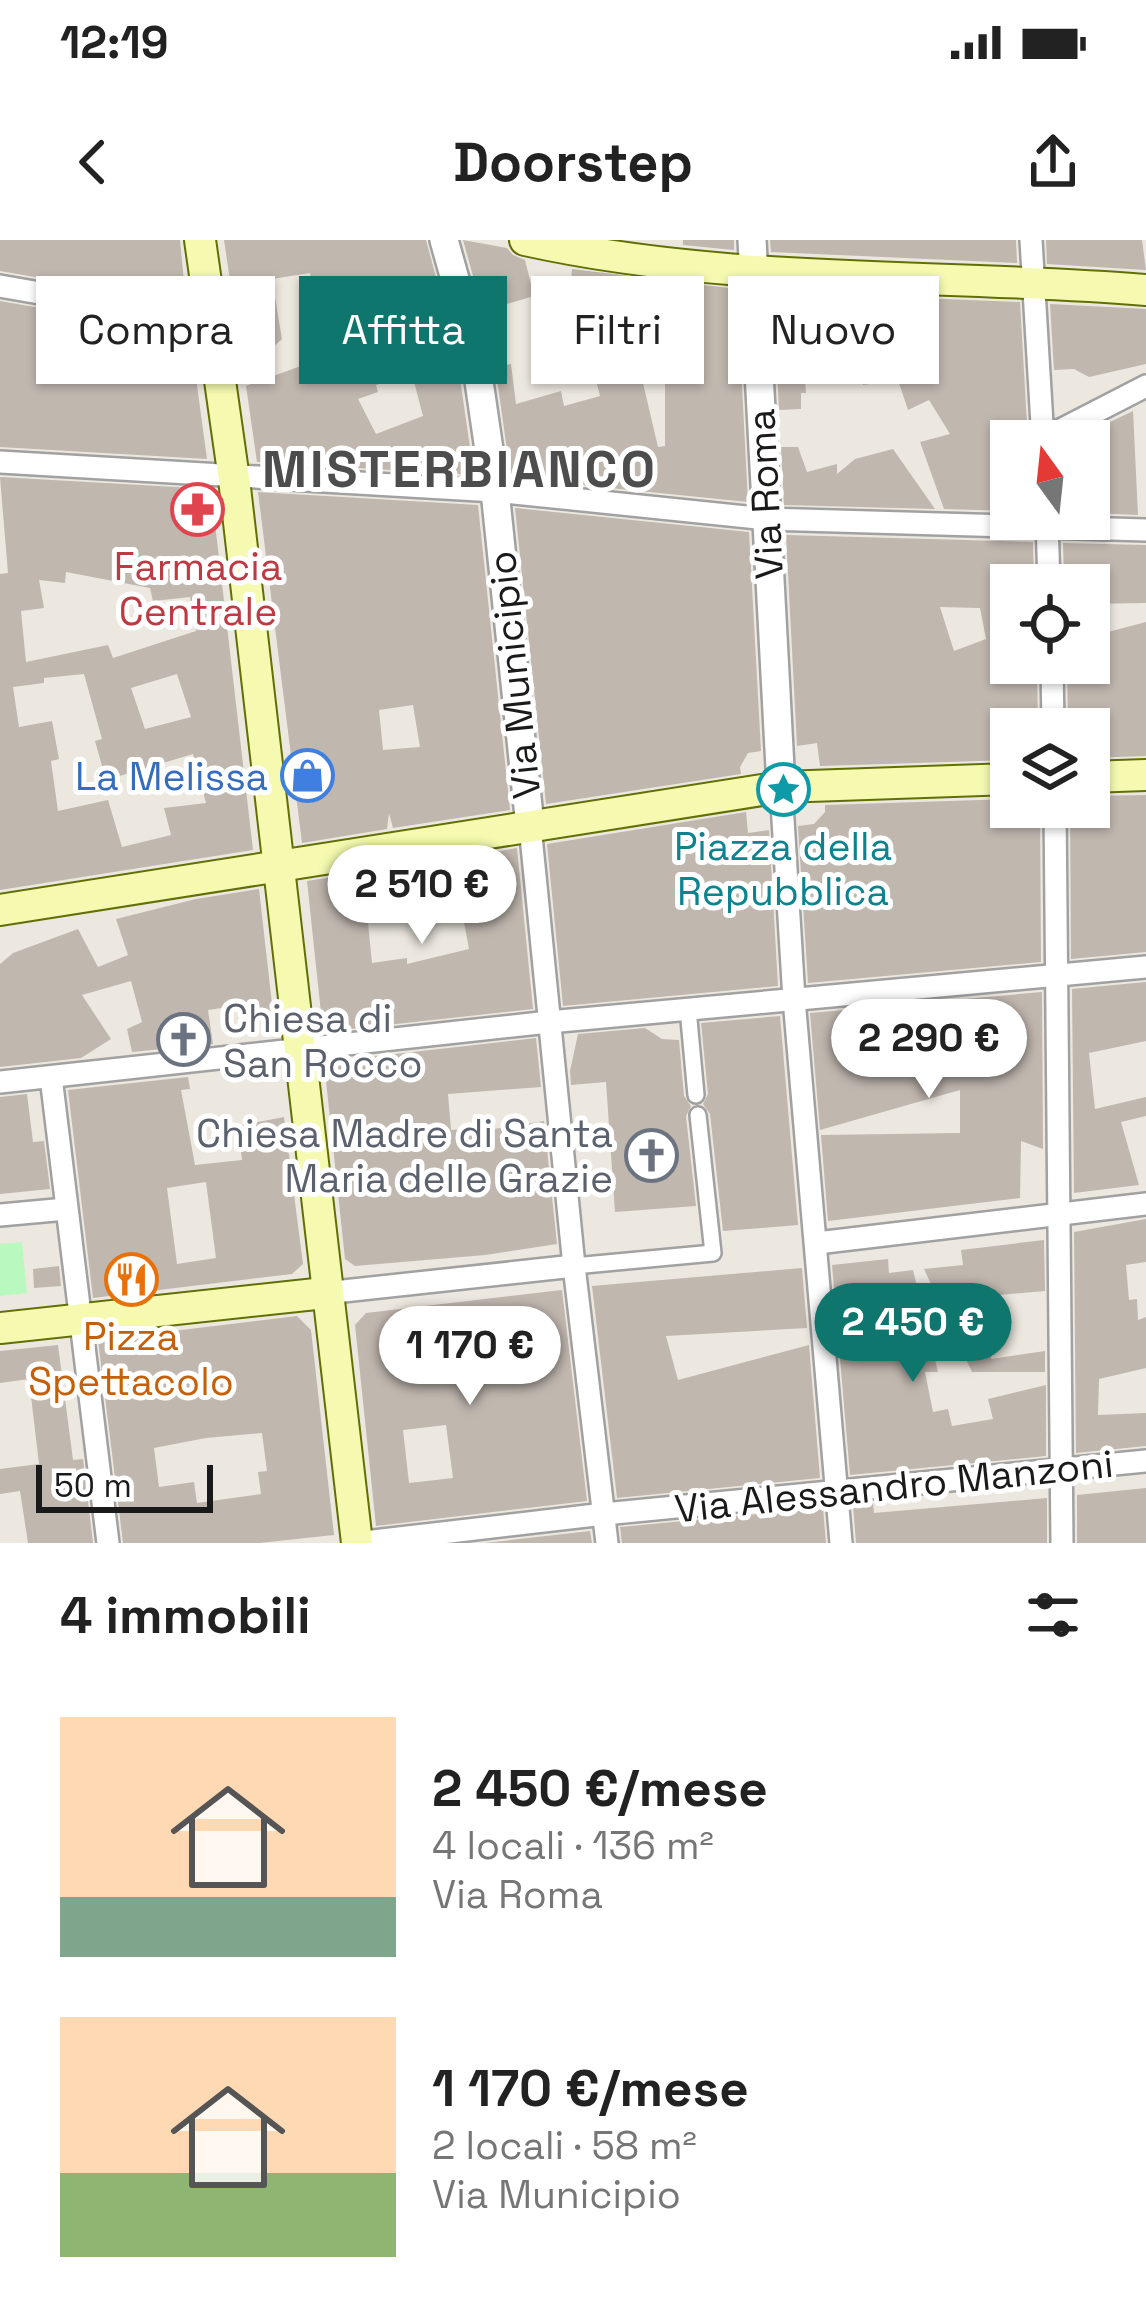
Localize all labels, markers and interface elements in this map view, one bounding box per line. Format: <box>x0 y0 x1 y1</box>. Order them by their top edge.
text: 12:19 <box>60 14 169 71</box>
text: Doorstep <box>453 128 693 197</box>
icon: back <box>60 129 126 195</box>
icon: share <box>1020 129 1086 195</box>
chip: Compra <box>36 276 275 384</box>
chip: Affitta <box>299 276 507 384</box>
chip: Filtri <box>531 276 704 384</box>
chip: Nuovo <box>728 276 939 384</box>
street label: Via Roma <box>736 407 794 581</box>
north arrow <box>990 420 1110 540</box>
map controls <box>990 420 1110 828</box>
district label: MISTERBIANCO <box>262 437 658 502</box>
pharmacy icon: Farmacia Centrale <box>170 481 226 537</box>
place label: Farmacia Centrale <box>114 542 282 636</box>
street label: Via Municipio <box>477 549 551 801</box>
button: locate <box>990 564 1110 684</box>
button: layers <box>990 708 1110 828</box>
shop icon: La Melissa <box>279 748 335 804</box>
place label: La Melissa <box>75 752 268 801</box>
place icon: Piazza della Repubblica <box>755 761 811 817</box>
place label: Piazza della Repubblica <box>674 822 892 916</box>
pin: 2 510 € <box>311 845 533 947</box>
text: 2 510 € <box>354 859 490 908</box>
place label: Chiesa di San Rocco <box>223 994 423 1088</box>
pin: 2 290 € <box>818 999 1040 1101</box>
church icon: Chiesa di San Rocco <box>156 1012 212 1068</box>
text: 2 290 € <box>858 1013 1000 1062</box>
place label: Chiesa Madre di Santa Maria delle Grazie <box>196 1109 613 1203</box>
church icon: Chiesa Madre di Santa Maria delle Grazie <box>624 1127 680 1183</box>
restaurant icon: Pizza Spettacolo <box>103 1251 159 1307</box>
pin: 2 450 € <box>802 1283 1024 1385</box>
text: 2 450 € <box>842 1297 984 1346</box>
pin: 1 170 € <box>359 1306 581 1408</box>
place label: Pizza Spettacolo <box>28 1312 234 1406</box>
text: 1 170 € <box>406 1320 534 1369</box>
street label: Via Alessandro Manzoni <box>672 1439 1116 1533</box>
scale bar <box>36 1459 213 1512</box>
text: 50 m <box>54 1465 132 1507</box>
icon: filters <box>1020 1582 1086 1648</box>
text: 4 immobili <box>60 1583 311 1648</box>
text: 2 450 €/mese <box>432 1756 768 1821</box>
icon: home <box>156 1765 300 1909</box>
text: 4 locali · 136 m² <box>432 1821 714 1870</box>
text: Via Roma <box>432 1870 603 1919</box>
text: 1 170 €/mese <box>432 2056 749 2121</box>
icon: home <box>156 2065 300 2209</box>
text: 2 locali · 58 m² <box>432 2121 697 2170</box>
text: Via Municipio <box>432 2170 681 2219</box>

